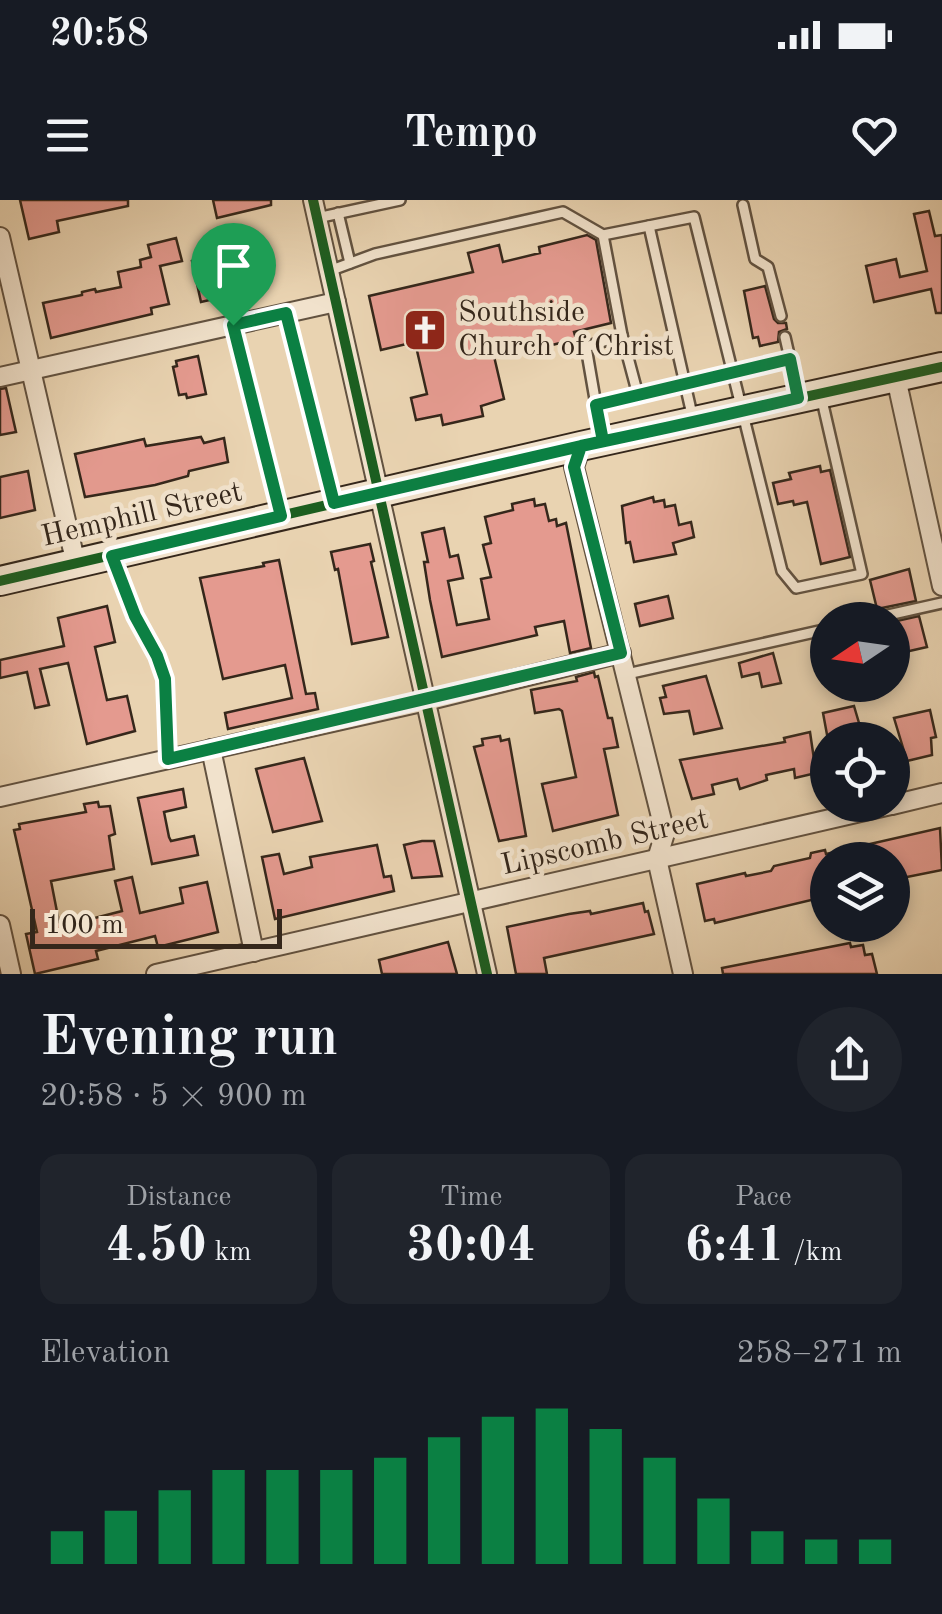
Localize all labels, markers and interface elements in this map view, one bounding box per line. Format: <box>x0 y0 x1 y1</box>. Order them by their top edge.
text: 20:58 <box>50 16 149 54</box>
icon: menu <box>40 108 95 163</box>
icon: heart <box>847 108 902 163</box>
text: Tempo <box>404 112 538 157</box>
pin <box>191 223 276 326</box>
icon: arrive <box>206 238 261 293</box>
place label: Southside Church of Christ <box>458 298 674 362</box>
church icon: Southside Church of Christ <box>402 307 448 353</box>
street label: Hemphill Street <box>39 477 245 553</box>
north arrow <box>810 602 910 702</box>
map controls <box>810 602 910 942</box>
button: locate <box>810 722 910 822</box>
street label: Lipscomb Street <box>498 805 712 881</box>
button: layers <box>810 842 910 942</box>
scale bar <box>30 904 282 948</box>
text: 100 m <box>45 912 124 940</box>
button: share <box>797 1007 902 1112</box>
text: Evening run <box>40 1012 338 1067</box>
text: 20:58 · 5 × 900 m <box>40 1081 307 1113</box>
text: Distance <box>126 1184 231 1212</box>
text: Time <box>440 1184 502 1212</box>
text: Pace <box>735 1184 792 1212</box>
text: 4.50 <box>106 1222 207 1272</box>
text: 30:04 <box>406 1222 536 1272</box>
text: 6:41 <box>684 1222 785 1272</box>
text: km <box>207 1239 251 1267</box>
text: /km <box>785 1239 842 1267</box>
text: Elevation <box>40 1338 170 1370</box>
text: 258–271 m <box>736 1338 902 1370</box>

